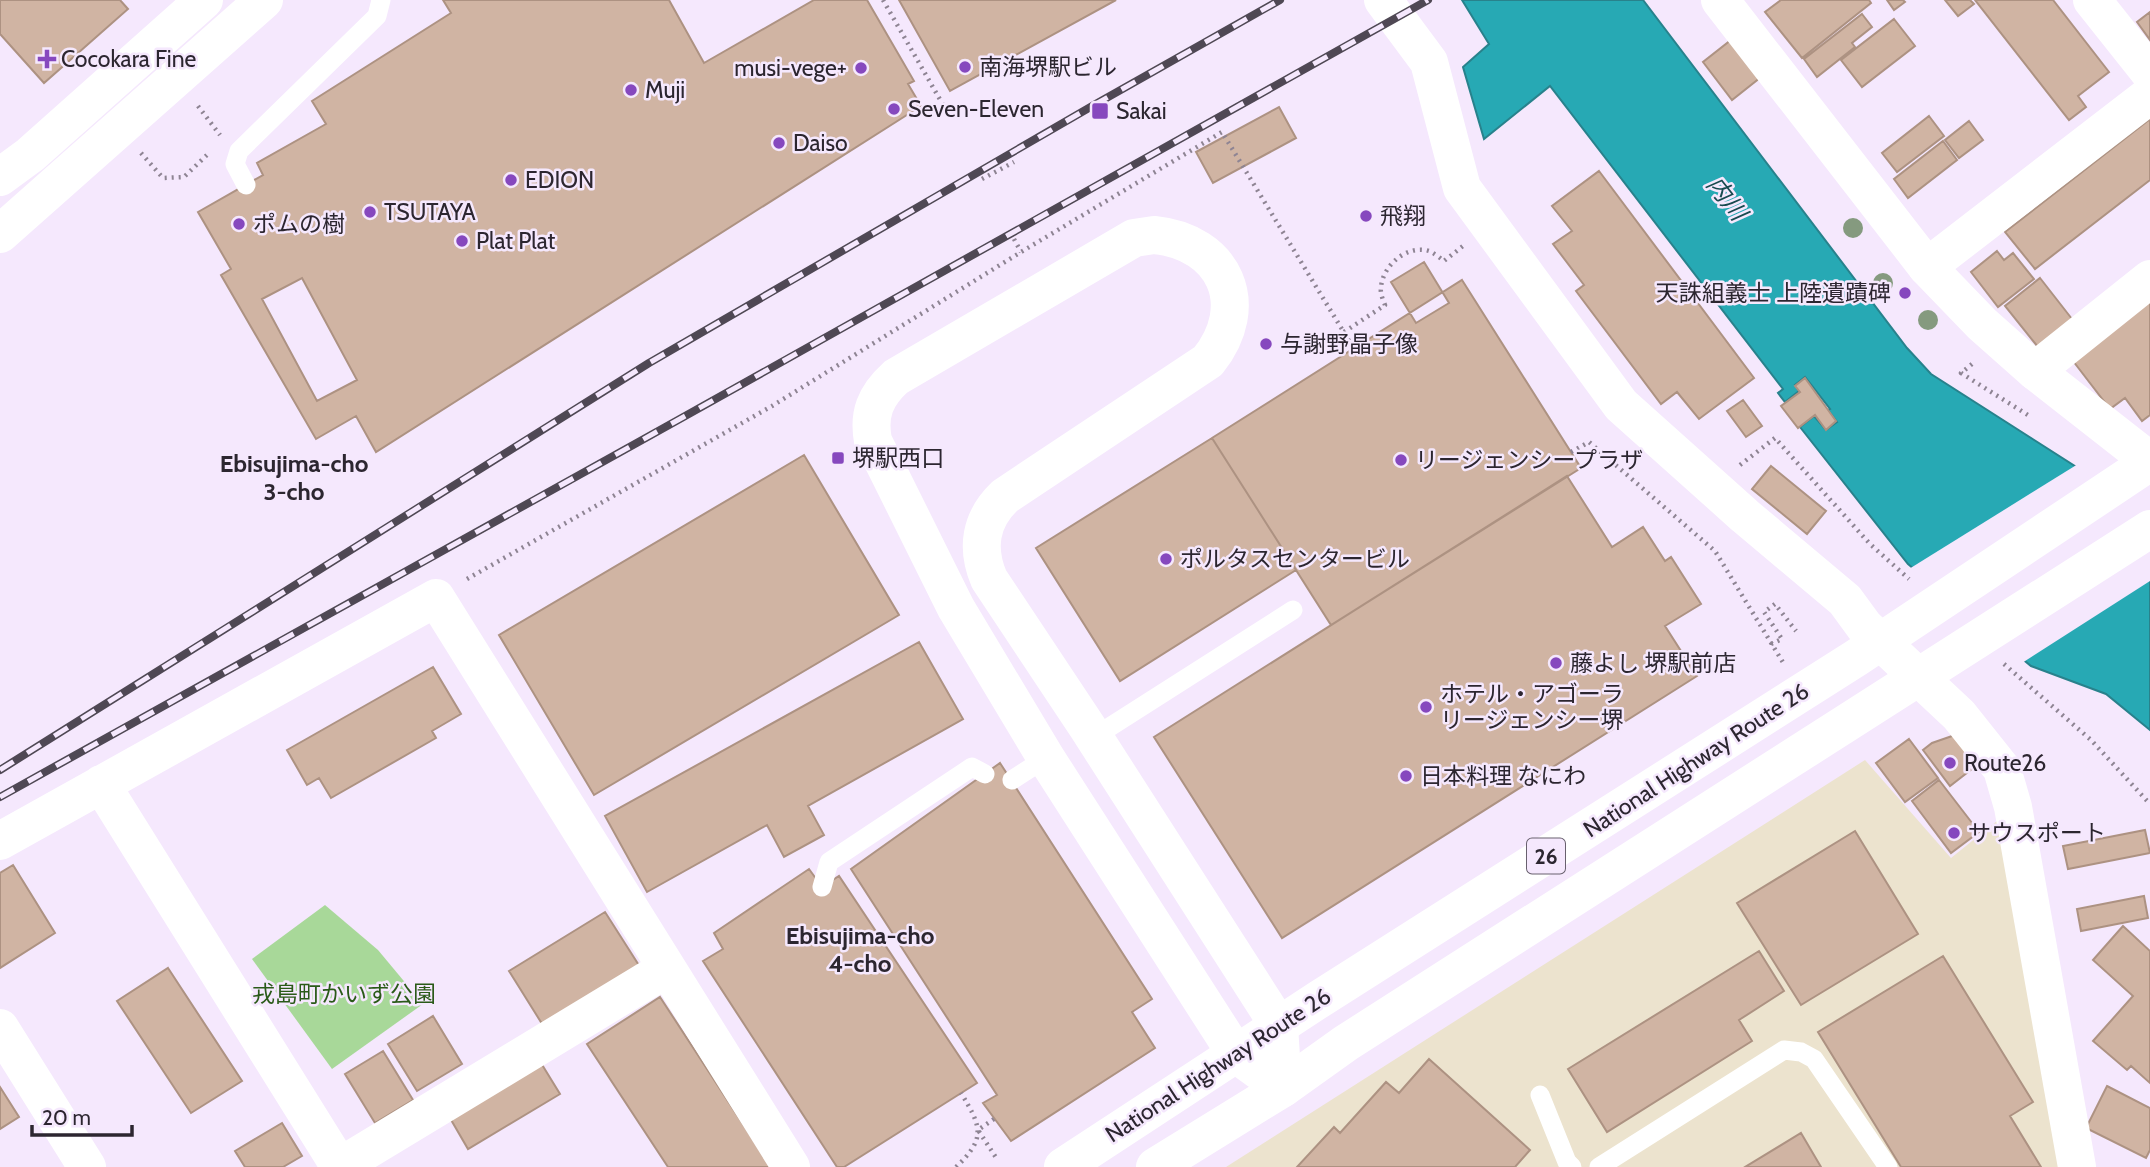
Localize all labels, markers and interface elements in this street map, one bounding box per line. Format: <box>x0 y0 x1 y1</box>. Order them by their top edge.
place label: Cocokara Fine <box>61 45 197 73</box>
marker: Cocokara Fine <box>39 51 55 67</box>
place label: 南海堺駅ビル <box>979 53 1117 81</box>
place label: musi-vege+ <box>734 54 847 82</box>
marker: 南海堺駅ビル <box>957 59 973 75</box>
marker: musi-vege+ <box>853 60 869 76</box>
place label: Muji <box>645 76 685 104</box>
marker: Muji <box>623 82 639 98</box>
place label: Seven-Eleven <box>908 95 1044 123</box>
place label: Sakai <box>1116 97 1167 125</box>
marker: Seven-Eleven <box>886 101 902 117</box>
marker: Sakai <box>1090 101 1110 121</box>
place label: Daiso <box>793 129 848 157</box>
marker: Daiso <box>771 135 787 151</box>
place label: EDION <box>525 166 594 194</box>
water label: 内川 <box>1701 170 1755 228</box>
marker: EDION <box>503 172 519 188</box>
place label: TSUTAYA <box>384 198 476 226</box>
place label: 飛翔 <box>1380 202 1426 230</box>
marker: TSUTAYA <box>362 204 378 220</box>
marker: 飛翔 <box>1358 208 1374 224</box>
place label: ポムの樹 <box>253 210 345 238</box>
marker: ポムの樹 <box>231 216 247 232</box>
place label: Plat Plat <box>476 227 555 255</box>
marker: Plat Plat <box>454 233 470 249</box>
place label: 天誅組義士 上陸遺蹟碑 <box>1656 279 1891 307</box>
marker: 天誅組義士 上陸遺蹟碑 <box>1897 285 1913 301</box>
place label: 与謝野晶子像 <box>1280 330 1418 358</box>
marker: 与謝野晶子像 <box>1258 336 1274 352</box>
place label: 堺駅西口 <box>852 444 944 472</box>
place label: リージェンシープラザ <box>1415 446 1643 474</box>
district label: Ebisujima-cho 3-cho <box>220 449 369 506</box>
marker: 堺駅西口 <box>830 450 846 466</box>
marker: リージェンシープラザ <box>1393 452 1409 468</box>
place label: ポルタスセンタービル <box>1180 545 1410 573</box>
marker: ポルタスセンタービル <box>1158 551 1174 567</box>
place label: 藤よし 堺駅前店 <box>1570 649 1736 677</box>
marker: 藤よし 堺駅前店 <box>1548 655 1564 671</box>
street label: National Highway Route 26 <box>1578 677 1814 843</box>
place label: ホテル・アゴーラ リージェンシー堺 <box>1440 680 1624 734</box>
marker: ホテル・アゴーラ リージェンシー堺 <box>1418 699 1434 715</box>
place label: Route26 <box>1964 749 2046 777</box>
marker: Route26 <box>1942 755 1958 771</box>
place label: 日本料理 なにわ <box>1420 762 1586 790</box>
marker: 日本料理 なにわ <box>1398 768 1414 784</box>
place label: サウスポート <box>1968 819 2106 847</box>
marker: サウスポート <box>1946 825 1962 841</box>
road number: 26 <box>1527 838 1565 874</box>
district label: Ebisujima-cho 4-cho <box>786 921 935 978</box>
park label: 戎島町かいず公園 <box>252 980 436 1008</box>
street label: National Highway Route 26 <box>1100 982 1336 1148</box>
scale bar <box>32 1094 131 1138</box>
text: 20 m <box>42 1105 91 1130</box>

